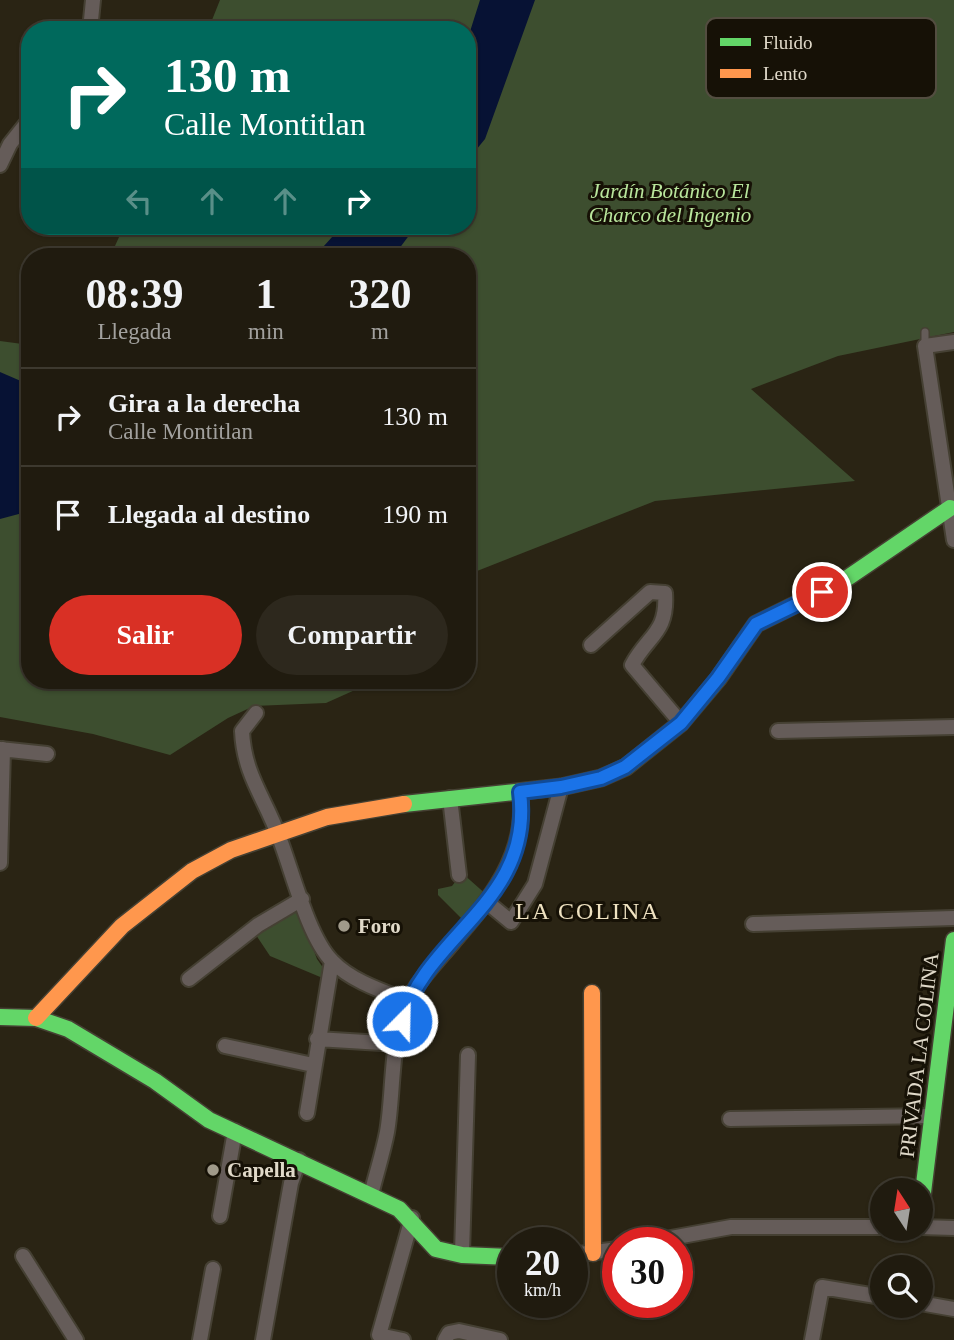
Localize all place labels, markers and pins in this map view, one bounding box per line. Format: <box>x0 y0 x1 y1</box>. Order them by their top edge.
pin <box>792 562 852 622</box>
place label: Foro <box>358 914 401 938</box>
marker: Foro <box>336 918 352 934</box>
place label: Capella <box>227 1158 296 1182</box>
marker: Capella <box>205 1162 221 1178</box>

